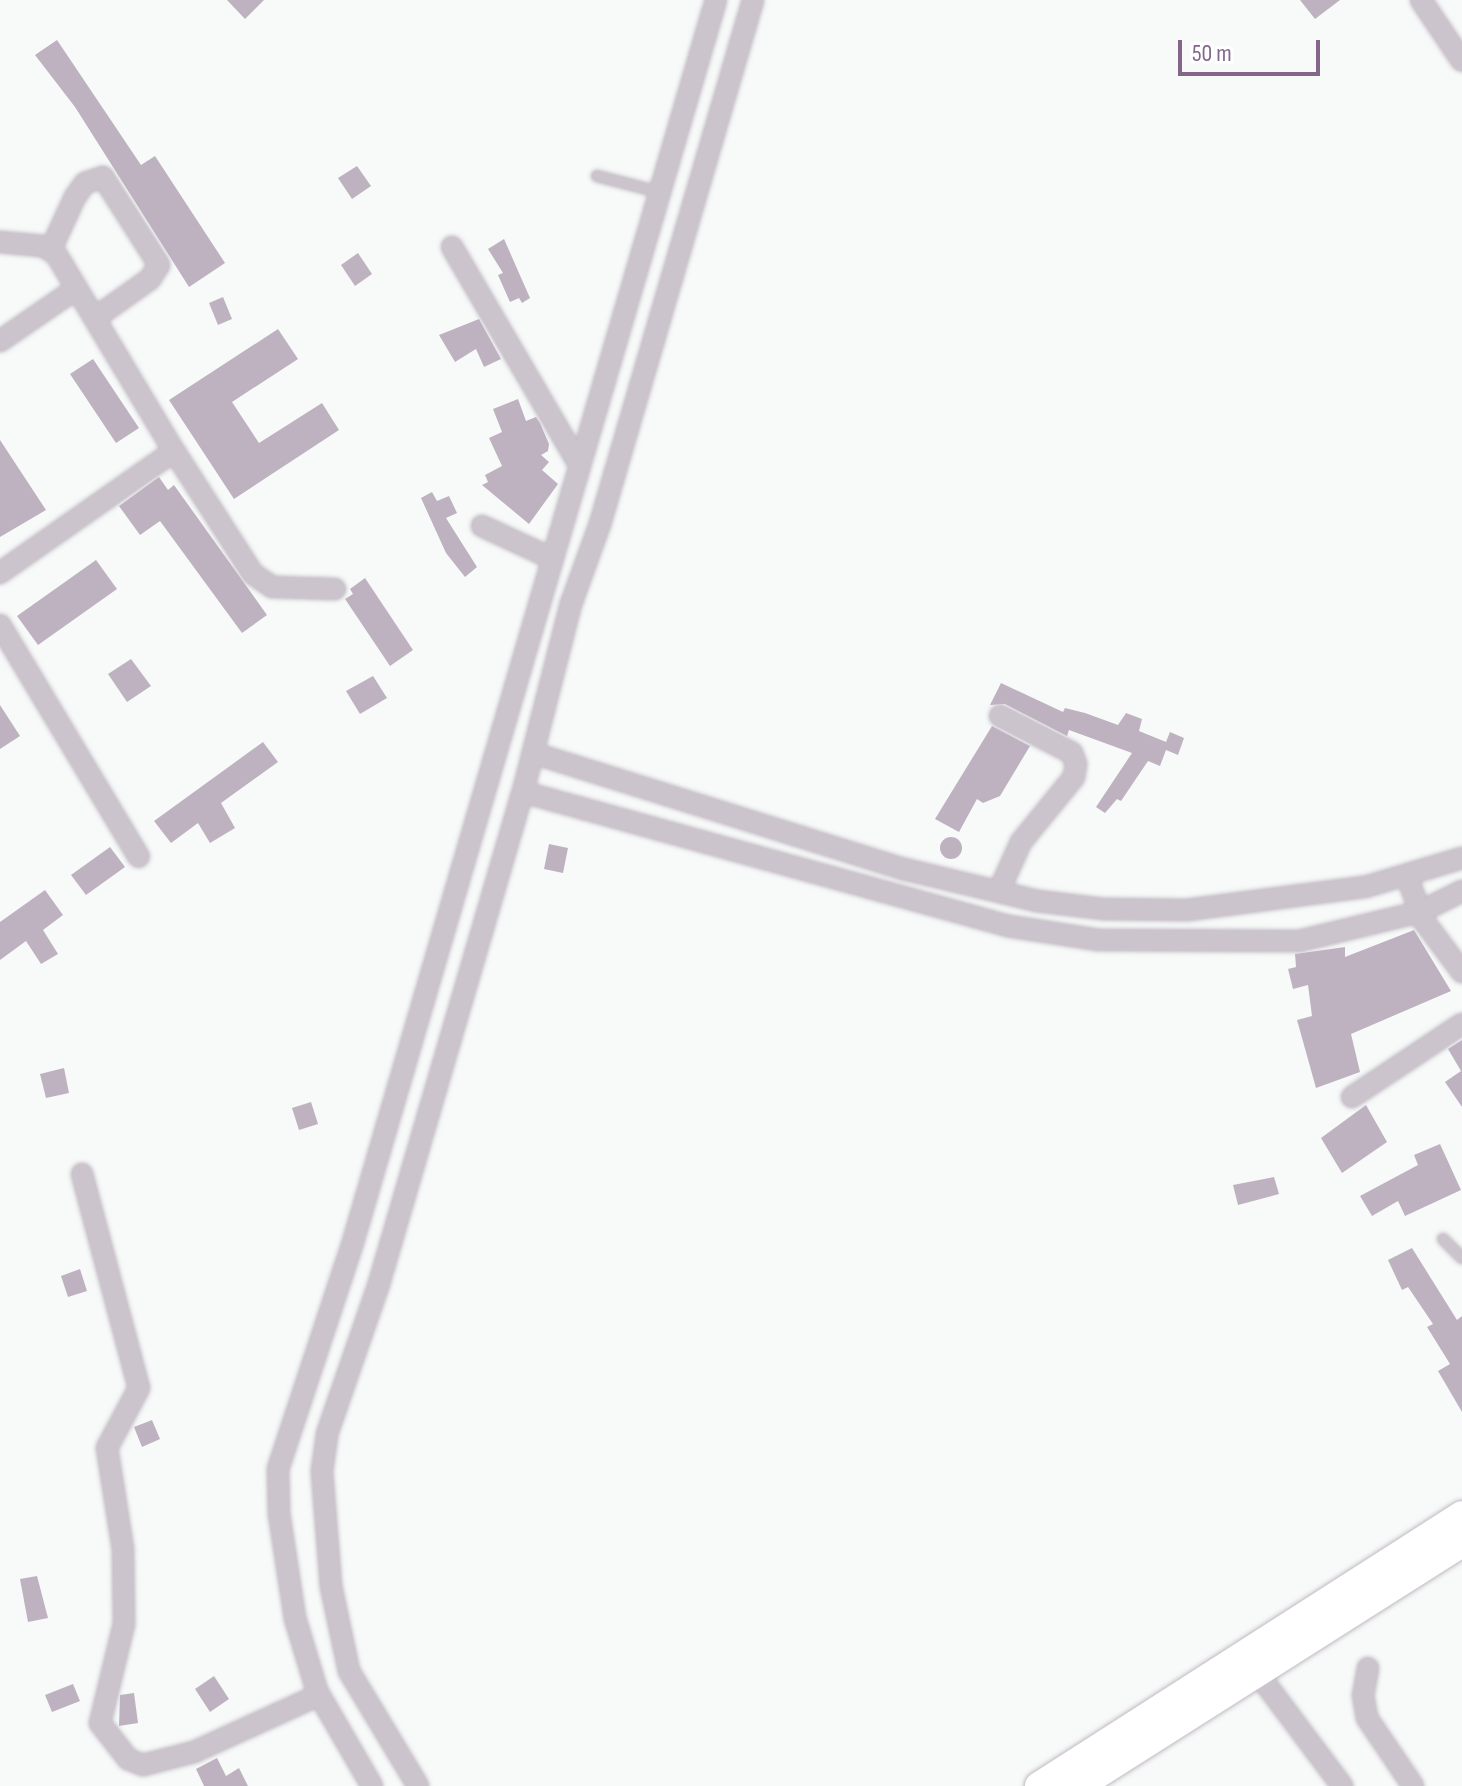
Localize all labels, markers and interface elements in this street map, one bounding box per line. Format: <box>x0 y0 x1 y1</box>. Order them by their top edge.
scale bar <box>1182 24 1324 74</box>
text: 50 m <box>1192 39 1232 68</box>

